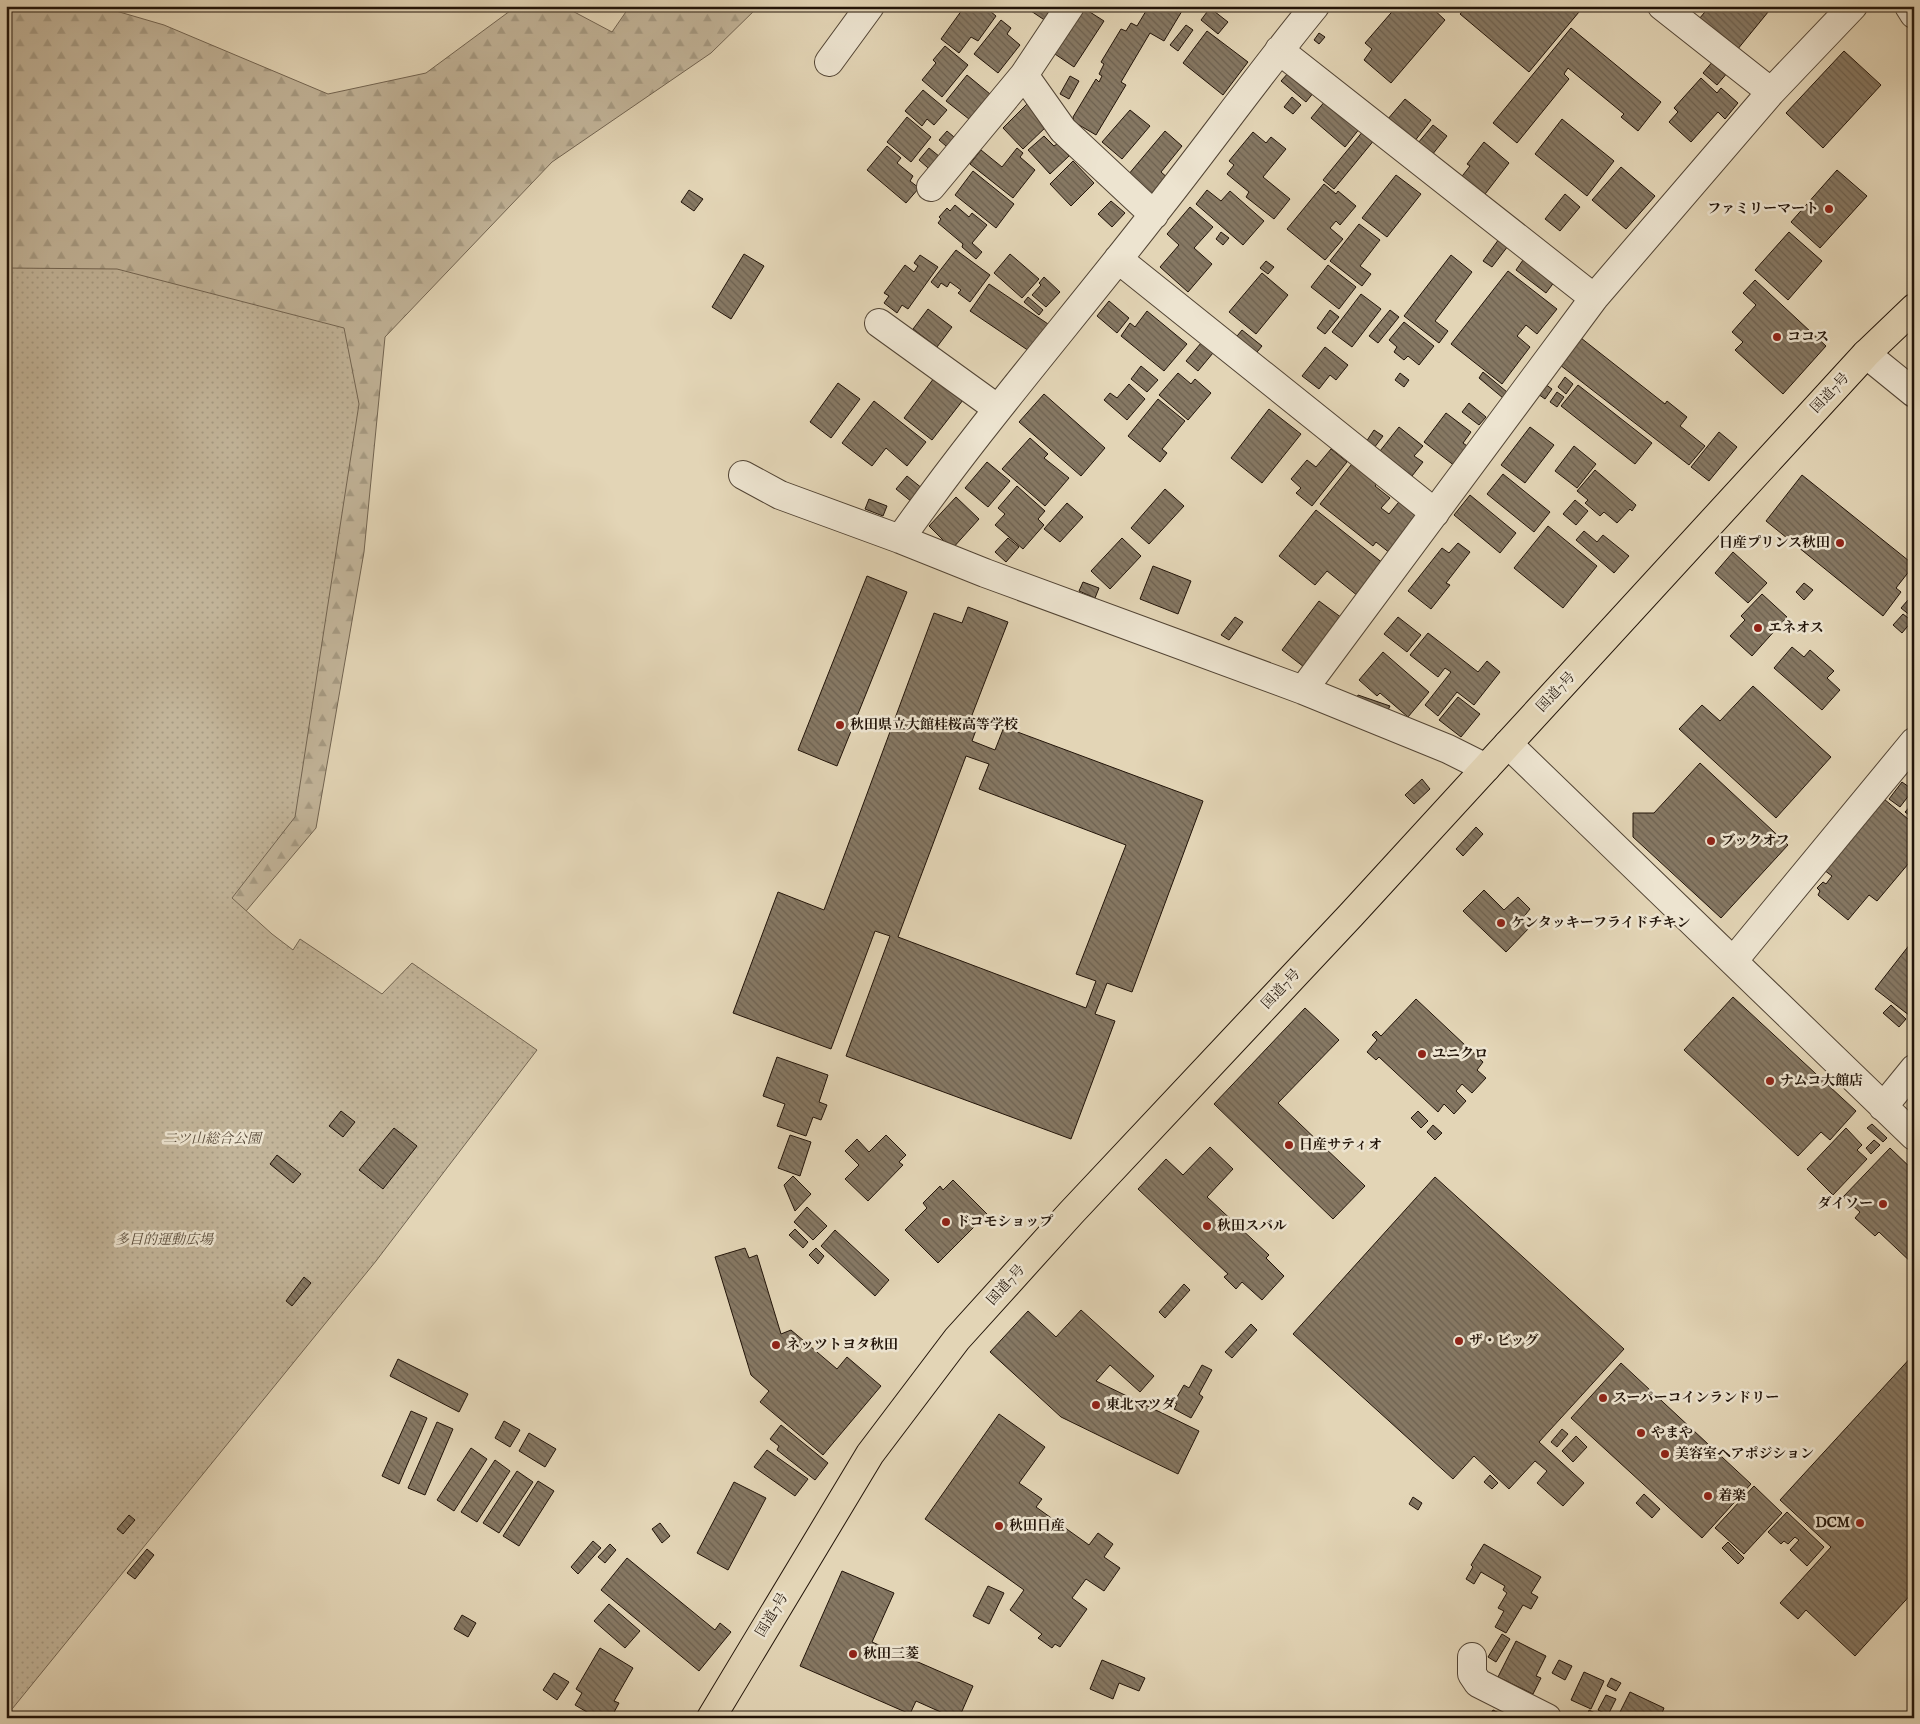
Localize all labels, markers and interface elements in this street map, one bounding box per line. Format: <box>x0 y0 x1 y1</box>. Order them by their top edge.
place label: ファミリーマート <box>1707 200 1819 218</box>
marker: ファミリーマート <box>1823 203 1835 215</box>
place label: ココス <box>1787 328 1829 346</box>
marker: ココス <box>1771 331 1783 343</box>
street label: 国道7号 <box>1807 369 1853 417</box>
place label: 日産プリンス秋田 <box>1719 534 1830 552</box>
marker: 日産プリンス秋田 <box>1834 537 1846 549</box>
place label: エネオス <box>1768 619 1824 637</box>
marker: エネオス <box>1752 622 1764 634</box>
street label: 国道7号 <box>1533 668 1579 716</box>
place label: 秋田県立大館桂桜高等学校 <box>850 716 1018 734</box>
marker: 秋田県立大館桂桜高等学校 <box>834 719 846 731</box>
place label: ブックオフ <box>1721 832 1790 850</box>
marker: ブックオフ <box>1705 835 1717 847</box>
place label: ケンタッキーフライドチキン <box>1511 914 1690 932</box>
marker: ケンタッキーフライドチキン <box>1495 917 1507 929</box>
street label: 国道7号 <box>1258 965 1304 1013</box>
place label: ユニクロ <box>1432 1045 1488 1063</box>
marker: ユニクロ <box>1416 1048 1428 1060</box>
place label: ナムコ大館店 <box>1780 1072 1863 1090</box>
marker: ナムコ大館店 <box>1764 1075 1776 1087</box>
park label: 二ツ山総合公園 <box>163 1130 263 1148</box>
place label: 日産サティオ <box>1299 1136 1382 1154</box>
marker: 日産サティオ <box>1283 1139 1295 1151</box>
place label: ダイソー <box>1817 1195 1873 1213</box>
marker: ダイソー <box>1877 1198 1889 1210</box>
place label: ドコモショップ <box>956 1213 1053 1231</box>
marker: ドコモショップ <box>940 1216 952 1228</box>
place label: 秋田スバル <box>1217 1217 1287 1235</box>
marker: 秋田スバル <box>1201 1220 1213 1232</box>
park label: 多目的運動広場 <box>115 1231 215 1249</box>
street label: 国道7号 <box>983 1261 1029 1309</box>
place label: ザ・ビッグ <box>1469 1332 1538 1350</box>
marker: ザ・ビッグ <box>1453 1335 1465 1347</box>
place label: ネッツトヨタ秋田 <box>786 1336 898 1354</box>
marker: ネッツトヨタ秋田 <box>770 1339 782 1351</box>
place label: スーパーコインランドリー <box>1613 1389 1779 1407</box>
marker: スーパーコインランドリー <box>1597 1392 1609 1404</box>
place label: 東北マツダ <box>1106 1396 1175 1414</box>
marker: 東北マツダ <box>1090 1399 1102 1411</box>
place label: やまや <box>1651 1424 1693 1442</box>
marker: やまや <box>1635 1427 1647 1439</box>
place label: 美容室ヘアポジション <box>1675 1445 1814 1463</box>
marker: 美容室ヘアポジション <box>1659 1448 1671 1460</box>
place label: 着楽 <box>1718 1487 1746 1505</box>
marker: 着楽 <box>1702 1490 1714 1502</box>
place label: DCM <box>1816 1514 1851 1532</box>
place label: 秋田日産 <box>1009 1517 1065 1535</box>
marker: DCM <box>1854 1517 1866 1529</box>
marker: 秋田日産 <box>993 1520 1005 1532</box>
street label: 国道7号 <box>752 1590 792 1640</box>
place label: 秋田三菱 <box>863 1645 919 1663</box>
marker: 秋田三菱 <box>847 1648 859 1660</box>

